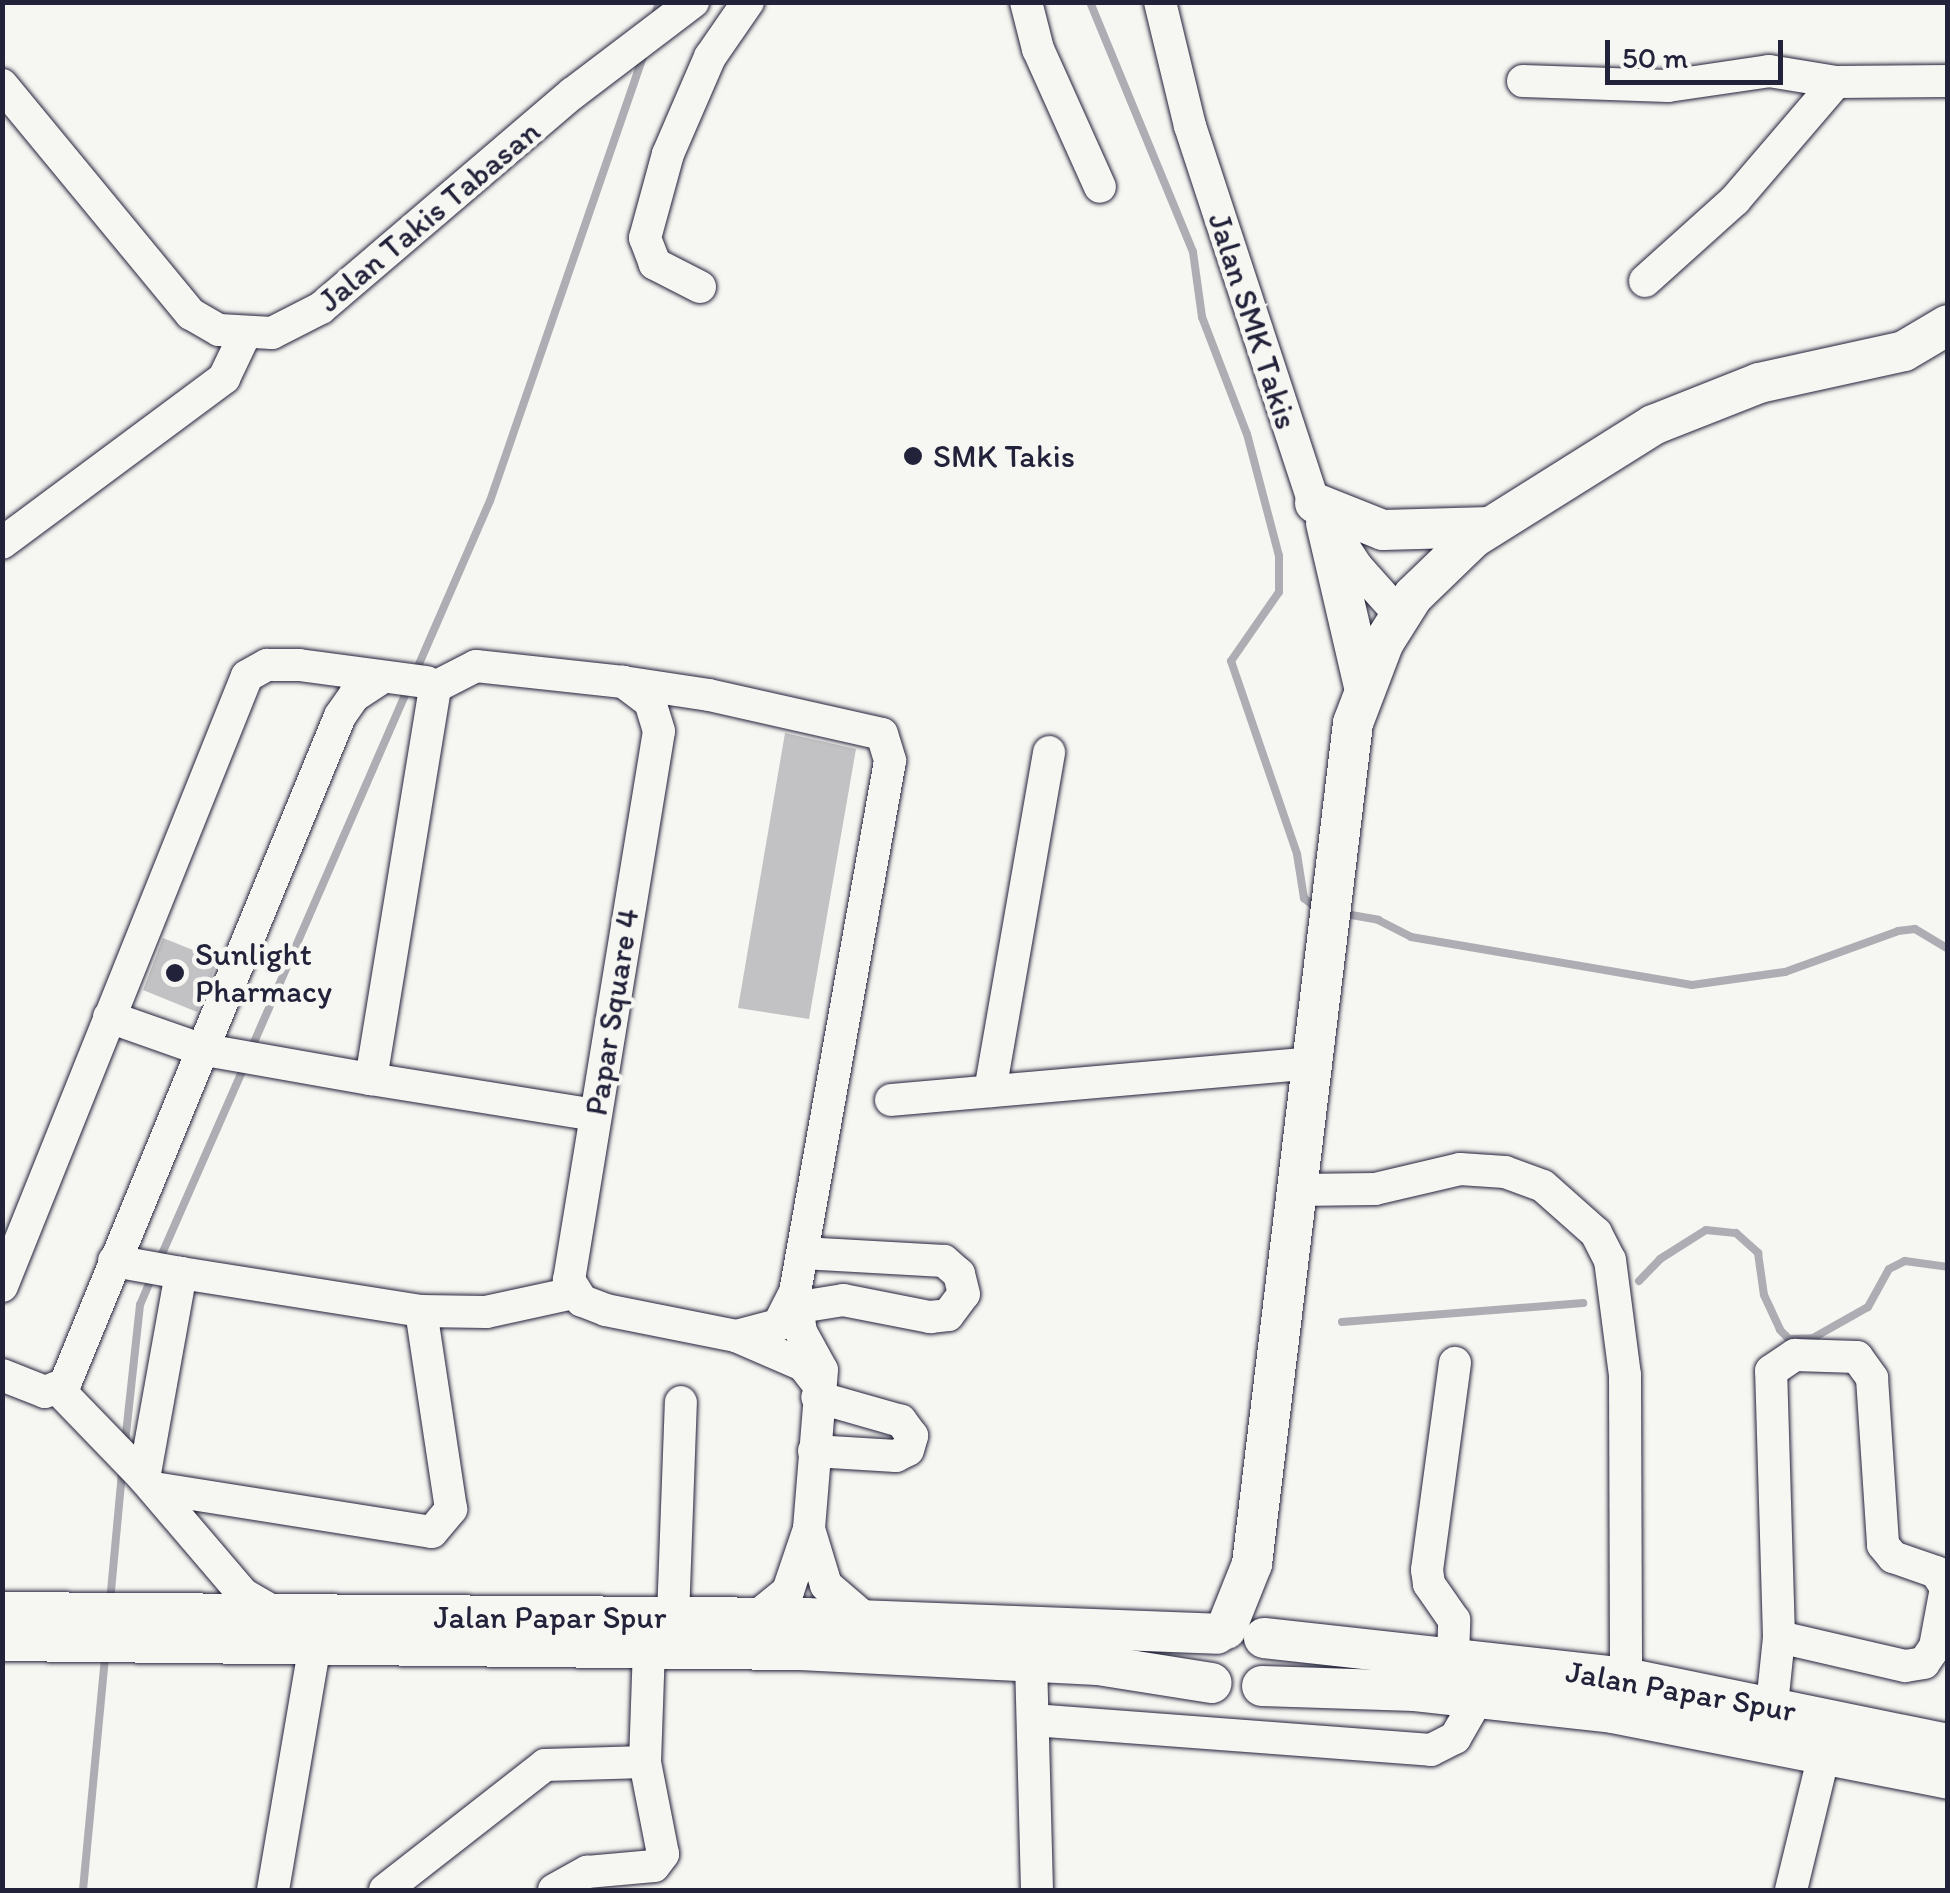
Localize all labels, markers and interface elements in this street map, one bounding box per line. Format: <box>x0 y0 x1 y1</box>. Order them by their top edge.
scale bar <box>1610 20 1788 82</box>
text: 50 m <box>1622 39 1688 76</box>
street label: Jalan Takis Tabasan <box>313 114 545 318</box>
street label: Jalan SMK Takis <box>1200 209 1306 433</box>
place label: SMK Takis <box>933 437 1075 475</box>
marker: SMK Takis <box>902 445 924 467</box>
street label: Papar Square 4 <box>577 906 647 1118</box>
place label: Sunlight Pharmacy <box>195 936 332 1011</box>
marker: Sunlight Pharmacy <box>164 962 186 984</box>
street label: Jalan Papar Spur <box>434 1598 666 1636</box>
street label: Jalan Papar Spur <box>1564 1652 1798 1730</box>

